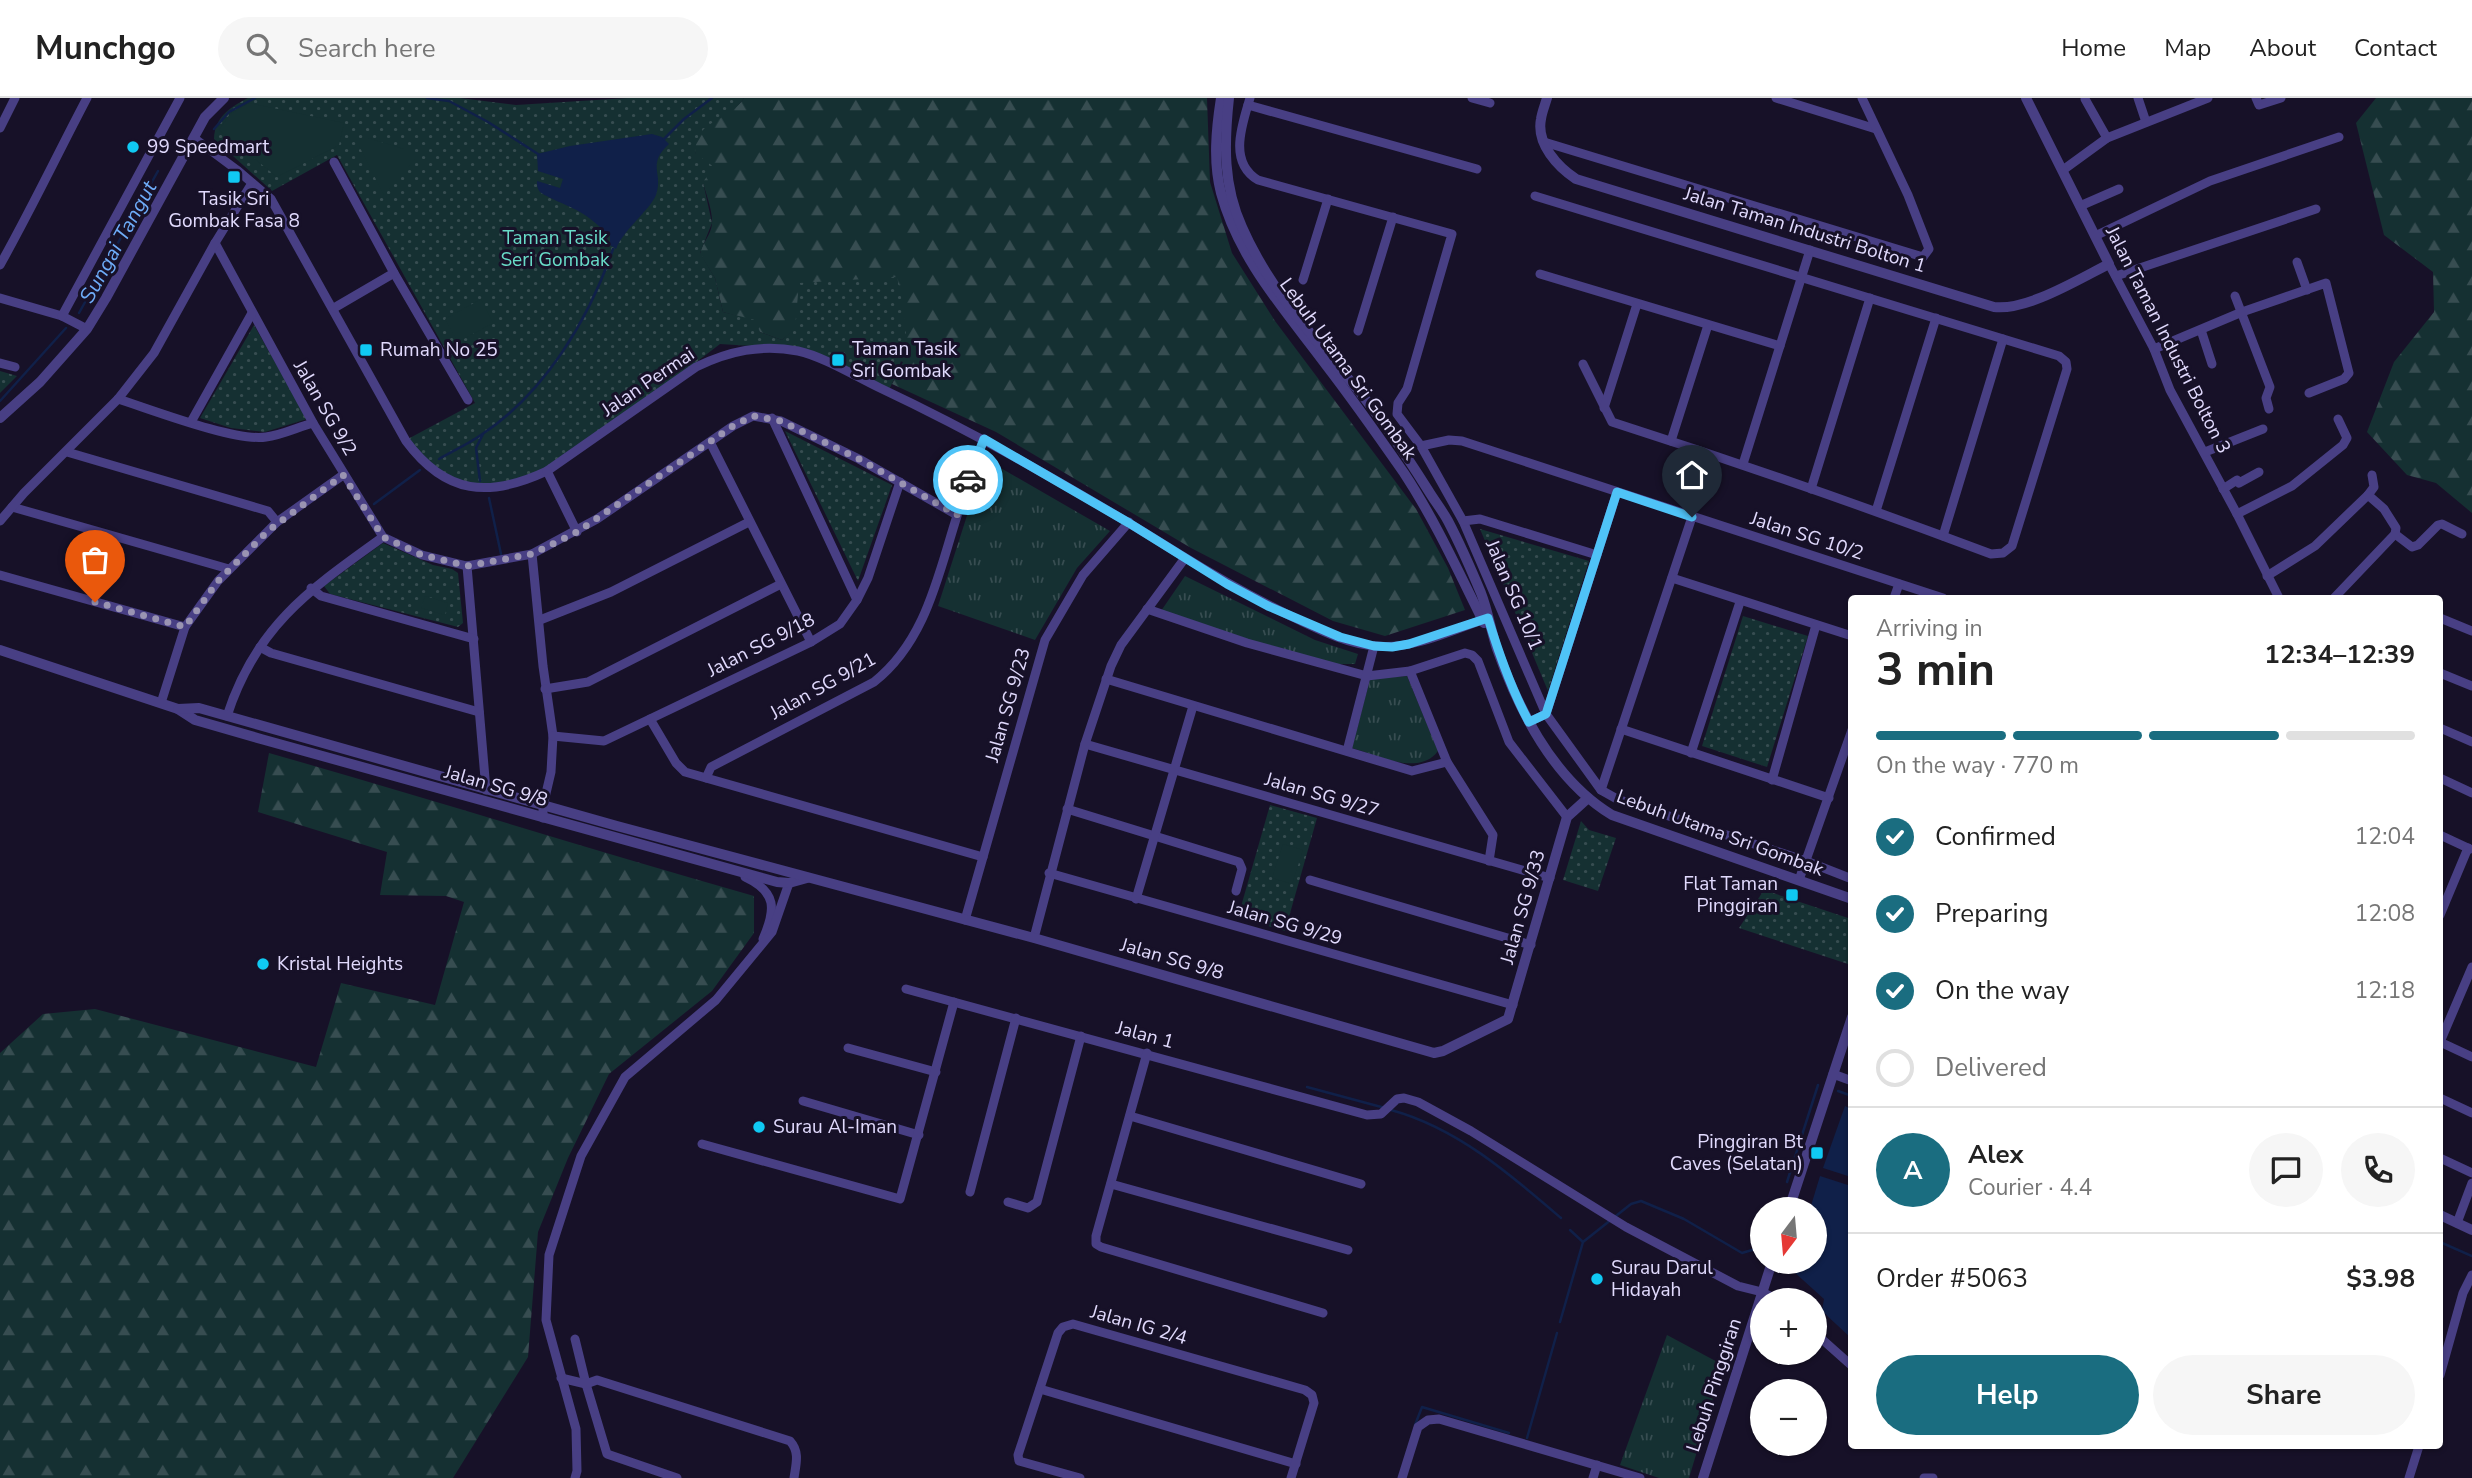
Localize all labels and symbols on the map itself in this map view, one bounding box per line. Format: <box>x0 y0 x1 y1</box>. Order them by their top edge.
place label: 99 Speedmart <box>147 134 269 160</box>
marker: 99 Speedmart <box>125 139 141 155</box>
marker: Tasik Sri Gombak Fasa 8 <box>226 169 242 185</box>
water label: Sungai Tangut <box>73 175 163 308</box>
street label: Jalan Taman Industri Bolton 1 <box>1680 180 1929 279</box>
place label: Tasik Sri Gombak Fasa 8 <box>168 186 300 234</box>
street label: Jalan Taman Industri Bolton 3 <box>2099 221 2237 458</box>
park label: Taman Tasik Seri Gombak <box>500 225 610 273</box>
street label: Lebuh Utama Sri Gombak <box>1273 273 1423 465</box>
place label: Taman Tasik Sri Gombak <box>852 336 958 384</box>
place label: Rumah No 25 <box>380 337 498 363</box>
street label: Jalan Permai <box>596 341 700 423</box>
marker: Rumah No 25 <box>358 342 374 358</box>
marker: Taman Tasik Sri Gombak <box>830 352 846 368</box>
street label: Jalan SG 9/2 <box>287 355 363 460</box>
courier <box>933 445 1003 515</box>
pin <box>1662 445 1722 517</box>
street label: Jalan SG 10/2 <box>1746 505 1867 567</box>
pin <box>65 530 125 602</box>
street label: Jalan SG 10/1 <box>1479 535 1549 654</box>
street label: Jalan SG 9/18 <box>702 607 819 684</box>
street label: Jalan SG 9/23 <box>979 645 1037 766</box>
street label: Jalan SG 9/21 <box>764 646 881 726</box>
street label: Jalan SG 9/8 <box>440 759 551 813</box>
street label: Jalan SG 9/27 <box>1261 766 1382 824</box>
street label: Lebuh Utama Sri Gombak <box>1613 783 1828 883</box>
street label: Jalan SG 9/33 <box>1494 847 1552 968</box>
place label: Flat Taman Pinggiran <box>1683 871 1778 919</box>
marker: Flat Taman Pinggiran <box>1784 887 1800 903</box>
street label: Jalan SG 9/29 <box>1224 894 1345 952</box>
street label: Jalan SG 9/8 <box>1116 932 1227 986</box>
place label: Kristal Heights <box>277 951 403 977</box>
marker: Kristal Heights <box>255 956 271 972</box>
street label: Jalan 1 <box>1112 1015 1177 1055</box>
place label: Surau Al-Iman <box>773 1114 897 1140</box>
marker: Surau Al-Iman <box>751 1119 767 1135</box>
place label: Pinggiran Bt Caves (Selatan) <box>1670 1129 1803 1177</box>
marker: Pinggiran Bt Caves (Selatan) <box>1809 1145 1825 1161</box>
north arrow <box>1750 1197 1827 1274</box>
place label: Surau Darul Hidayah <box>1611 1255 1713 1303</box>
marker: Surau Darul Hidayah <box>1589 1271 1605 1287</box>
street label: Jalan IG 2/4 <box>1087 1299 1190 1351</box>
street label: Lebuh Pinggiran <box>1680 1315 1748 1455</box>

